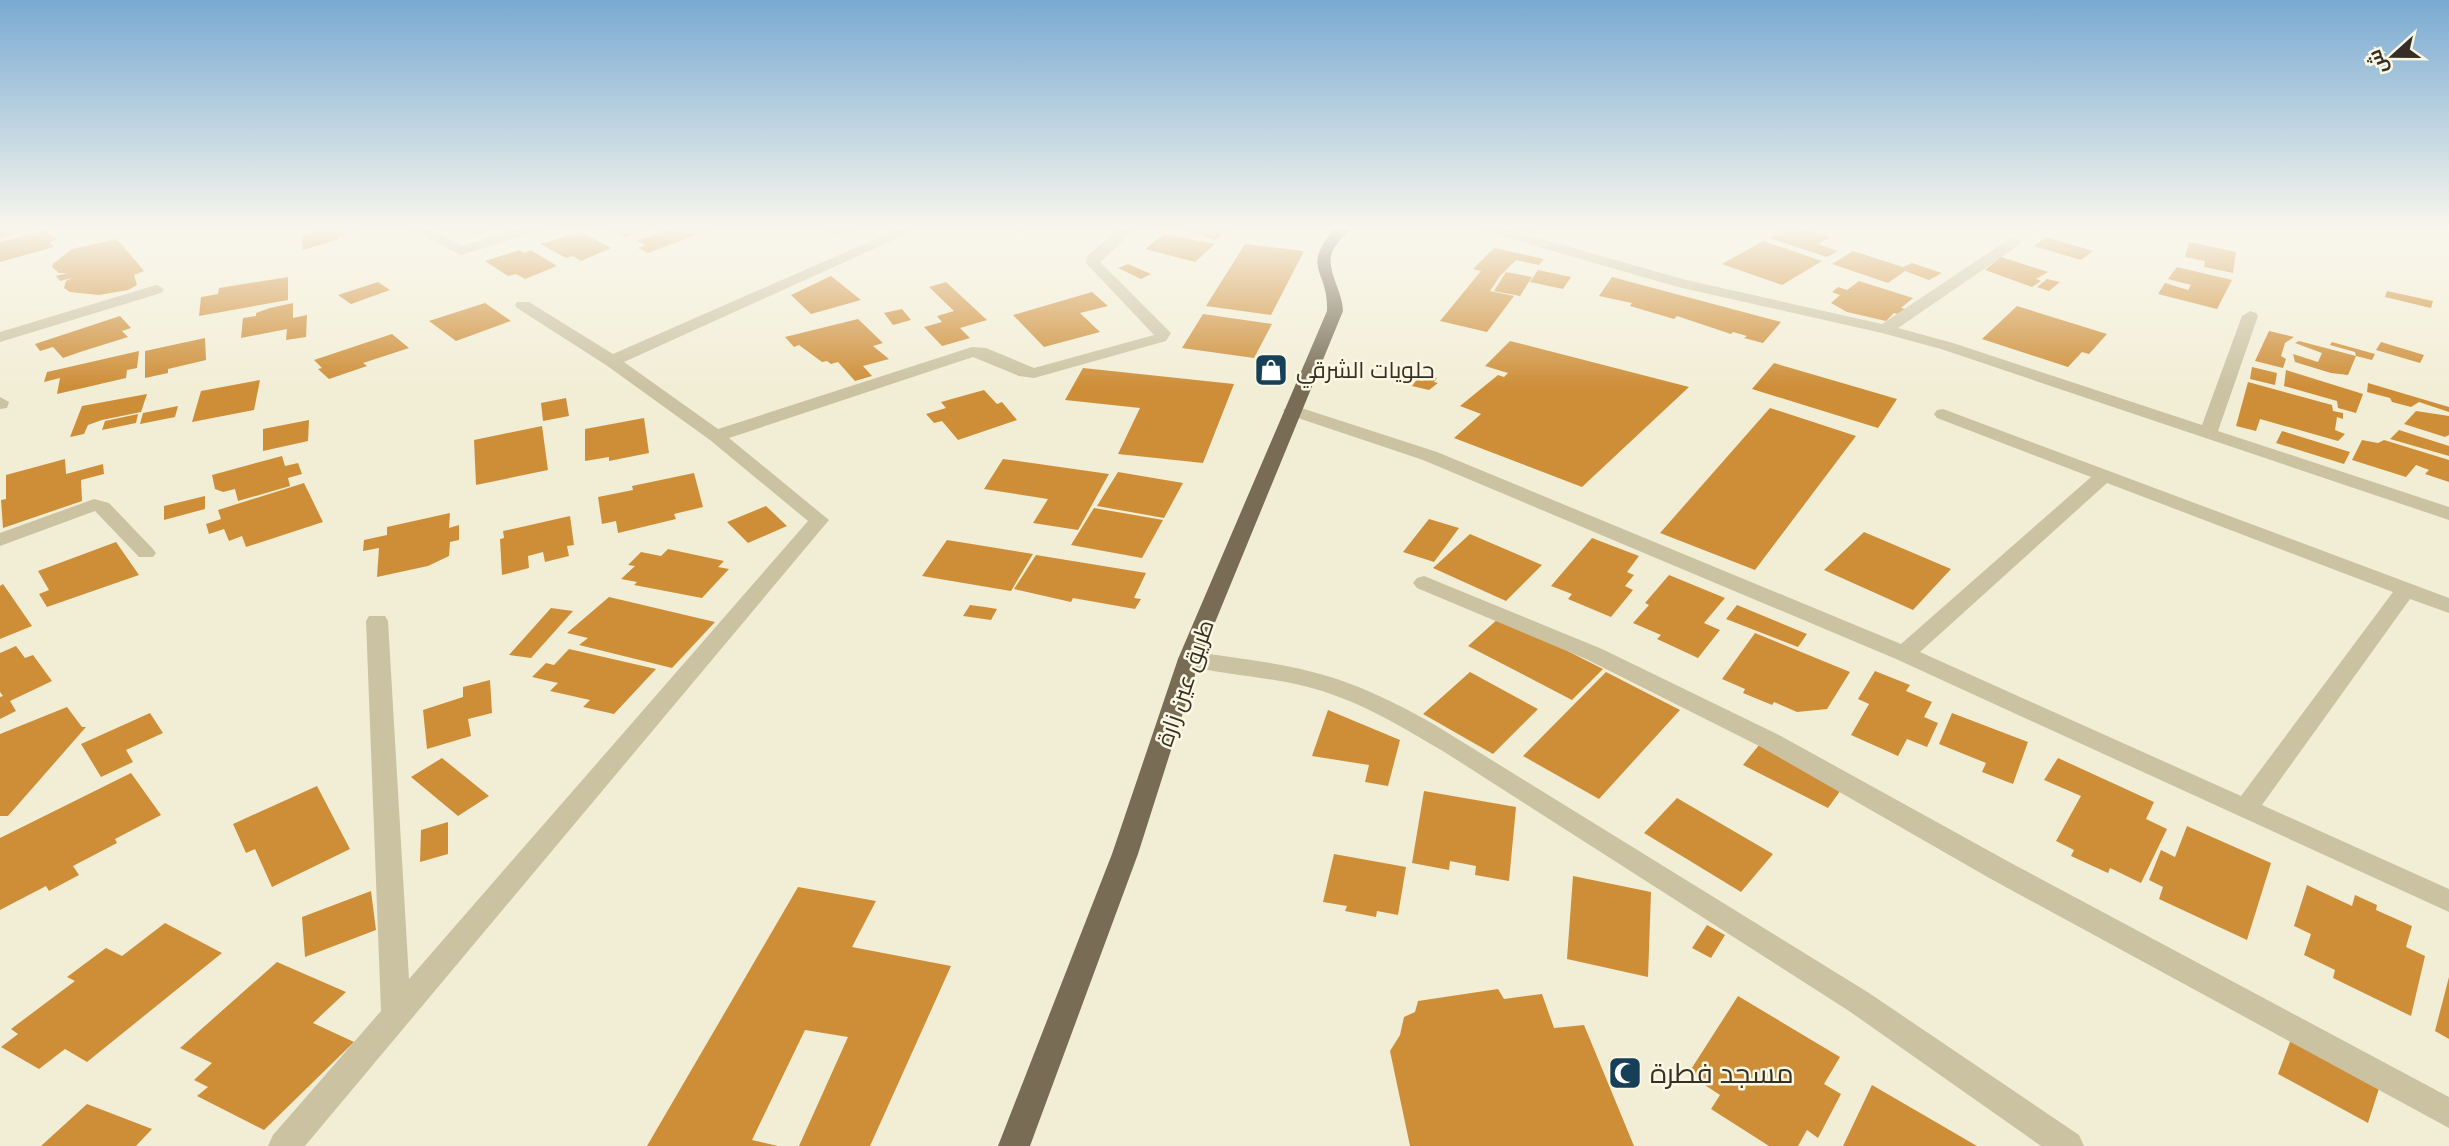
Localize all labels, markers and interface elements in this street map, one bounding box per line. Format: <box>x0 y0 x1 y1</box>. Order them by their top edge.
north arrow <box>2358 21 2428 91</box>
text: ش <box>2362 46 2393 78</box>
shop icon: حلويات الشرقي <box>1252 351 1290 389</box>
place label: حلويات الشرقي <box>1296 355 1434 388</box>
street label: طريق عين زارة <box>1149 616 1220 750</box>
mosque icon: مسجد فطرة <box>1606 1054 1644 1092</box>
place label: مسجد فطرة <box>1650 1056 1794 1089</box>

